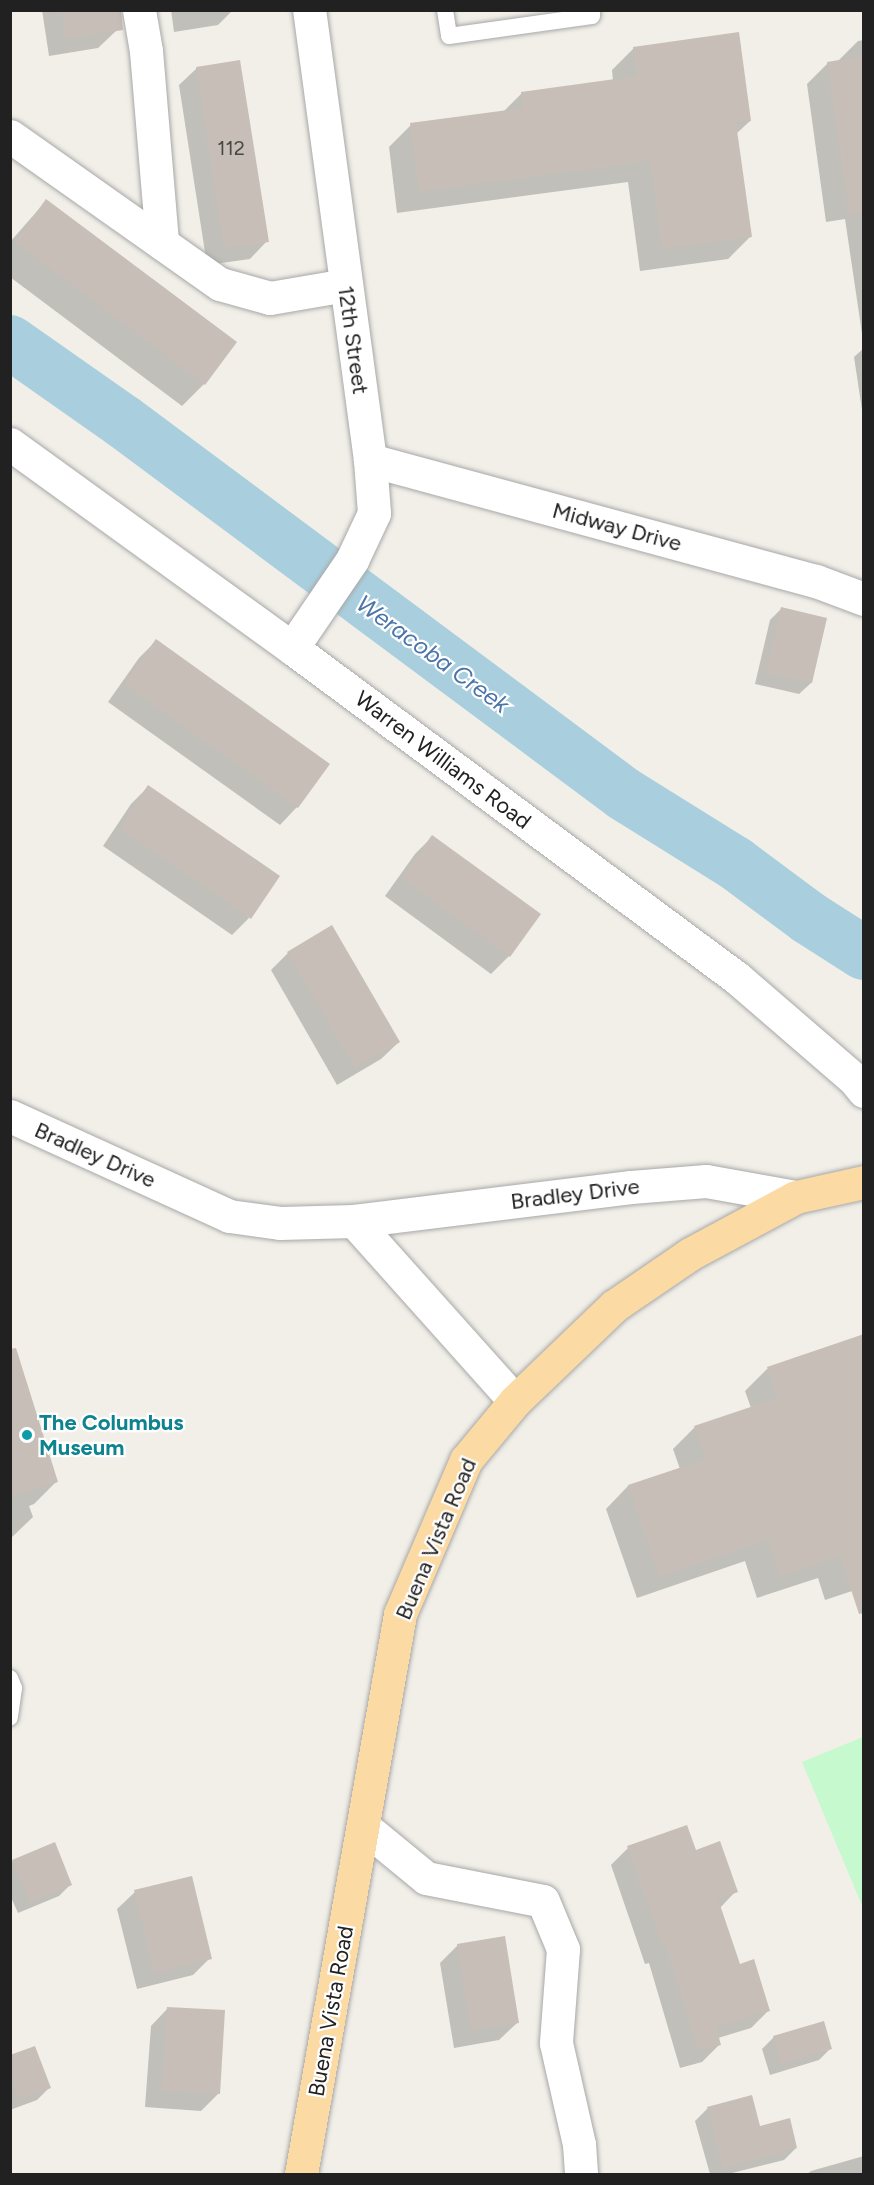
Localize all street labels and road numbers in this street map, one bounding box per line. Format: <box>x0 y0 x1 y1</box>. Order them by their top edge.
street label: 12th Street <box>332 284 374 396</box>
street label: Midway Drive <box>550 497 684 557</box>
street label: Warren Williams Road <box>350 685 536 835</box>
street label: Bradley Drive <box>31 1117 159 1193</box>
street label: Bradley Drive <box>509 1173 641 1215</box>
street label: Buena Vista Road <box>390 1454 482 1624</box>
street label: Buena Vista Road <box>303 1924 359 2098</box>

